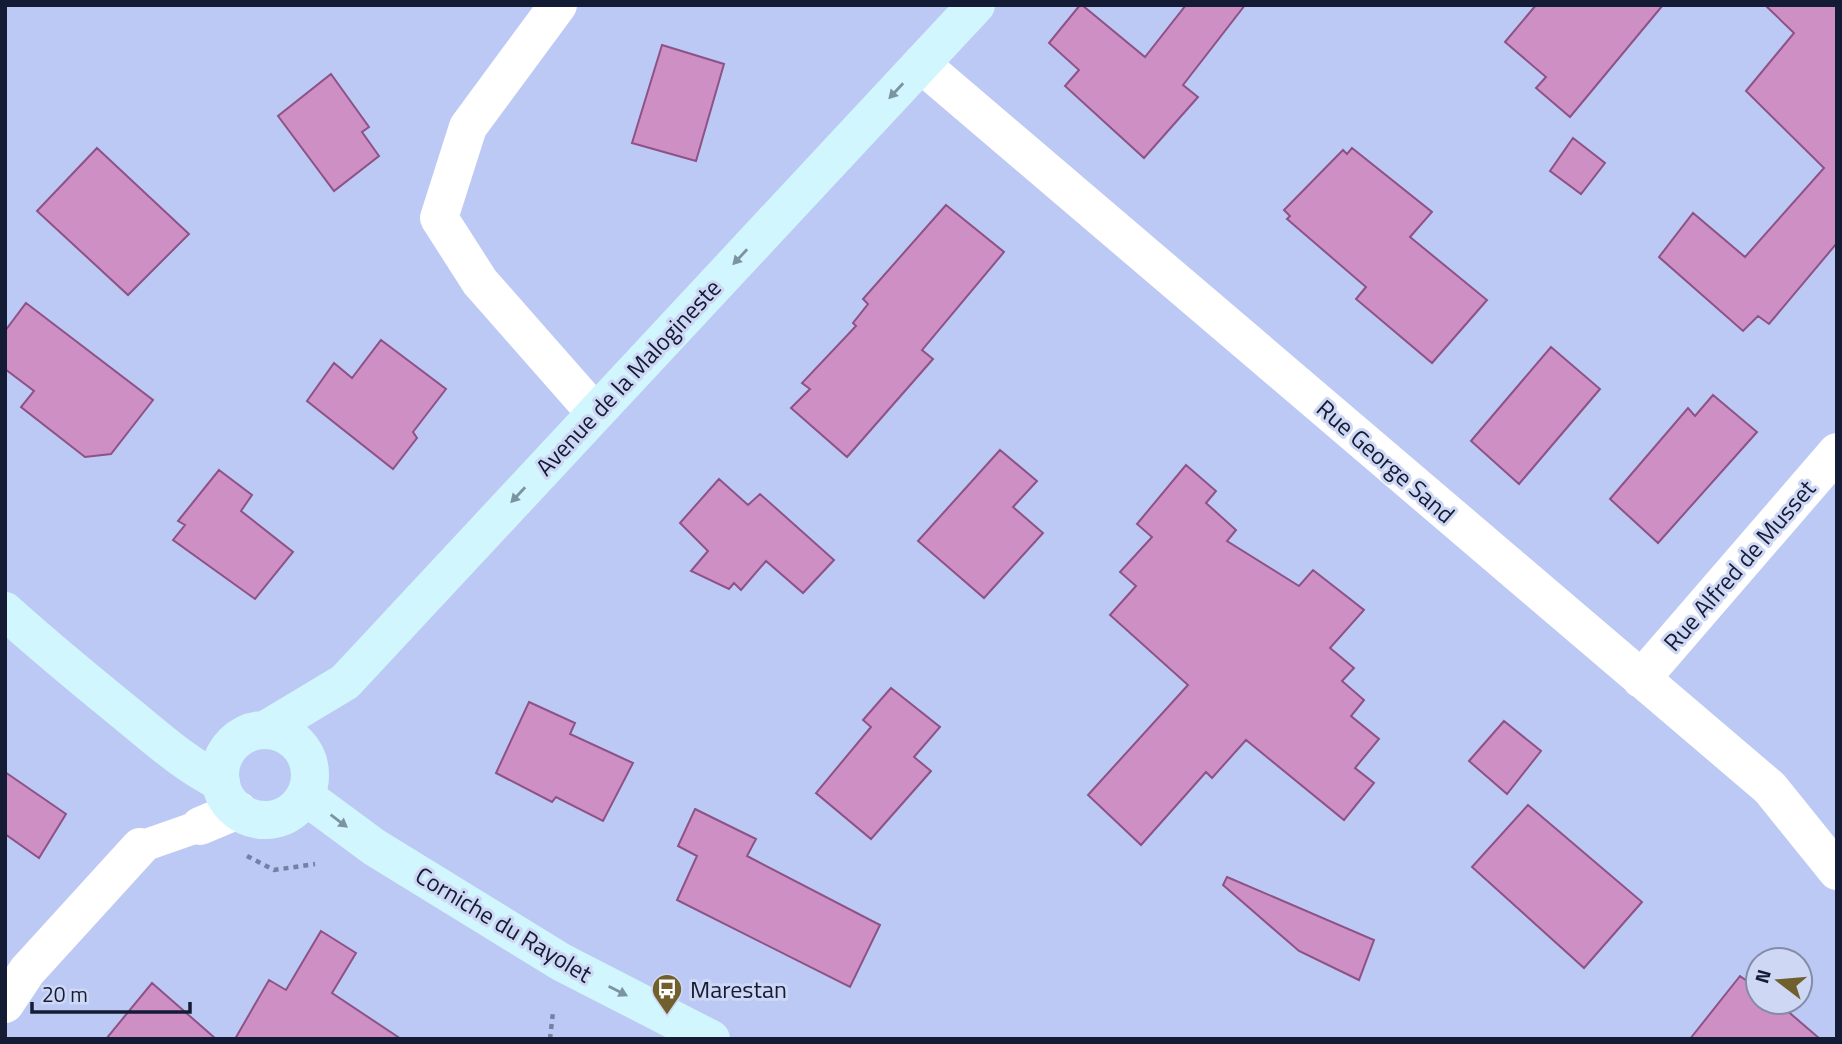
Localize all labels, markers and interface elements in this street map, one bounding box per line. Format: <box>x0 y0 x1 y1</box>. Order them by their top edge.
one-way arrow <box>888 82 904 99</box>
one-way arrow <box>733 248 749 265</box>
street label: Avenue de la Malogineste <box>527 270 729 484</box>
street label: Rue George Sand <box>1309 391 1463 531</box>
street label: Rue Alfred de Musset <box>1654 471 1824 659</box>
one-way arrow <box>511 486 527 503</box>
one-way arrow <box>330 814 349 828</box>
street label: Corniche du Rayolet <box>409 857 600 991</box>
north arrow <box>1744 946 1814 1016</box>
text: N <box>1746 966 1778 987</box>
scale bar <box>32 970 189 1014</box>
place label: Marestan <box>690 971 787 1007</box>
bus stop icon: Marestan <box>650 972 684 1016</box>
text: 20 m <box>42 978 88 1010</box>
one-way arrow <box>608 985 628 997</box>

